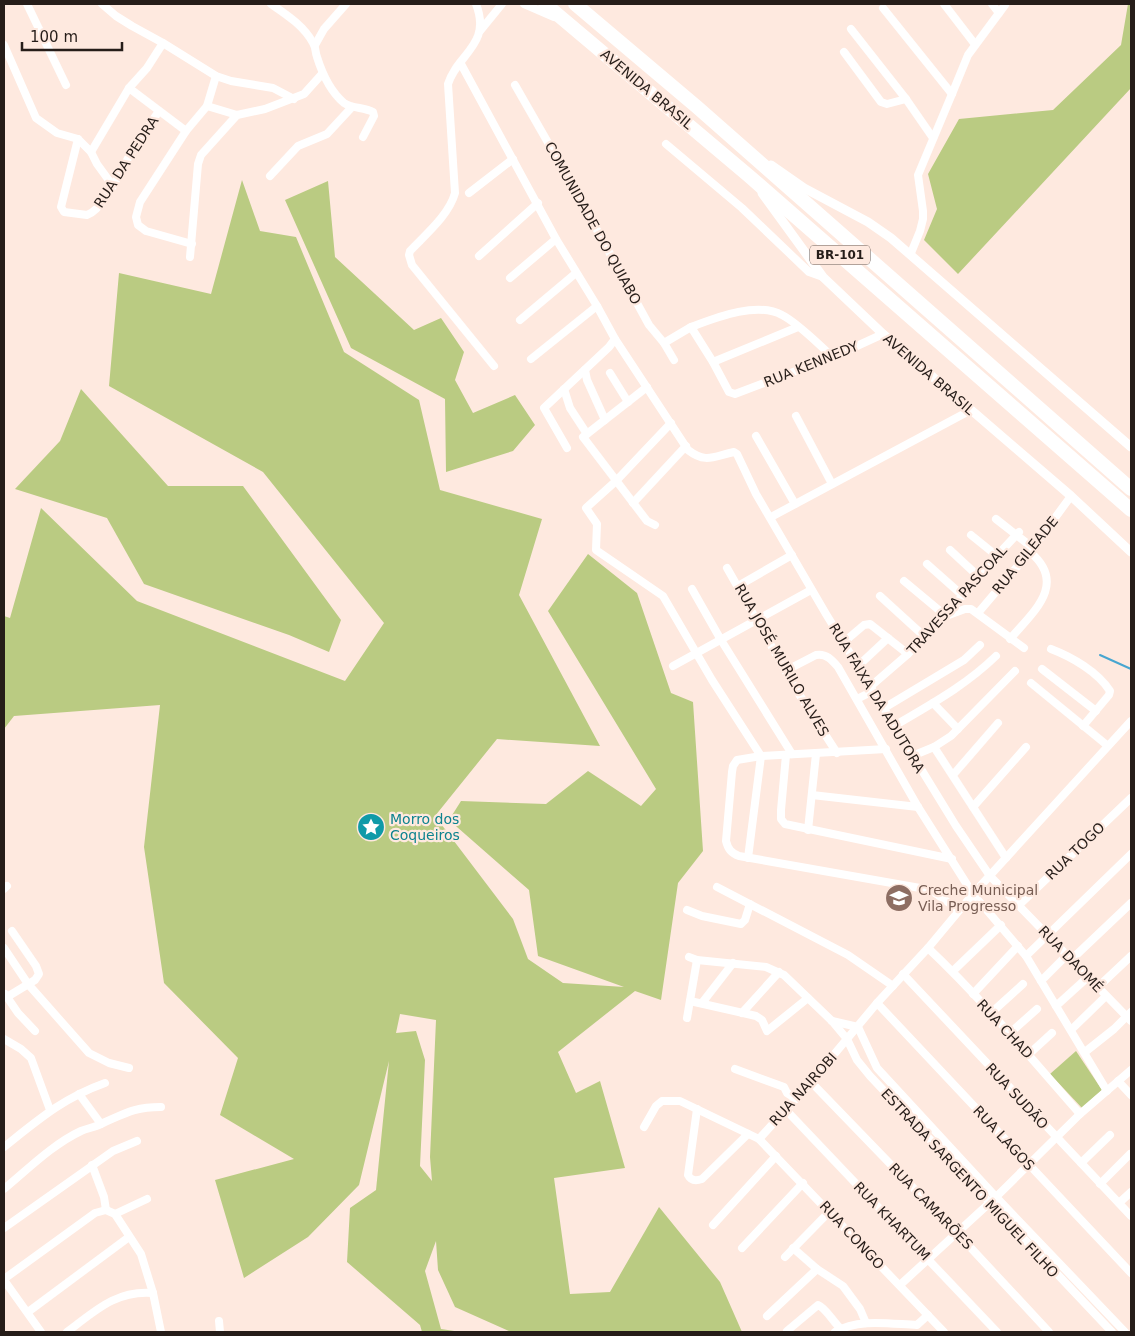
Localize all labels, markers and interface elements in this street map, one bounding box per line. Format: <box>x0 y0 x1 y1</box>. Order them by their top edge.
scale bar <box>22 20 122 52</box>
text: 100 m <box>30 28 78 46</box>
street label: AVENIDA BRASIL <box>598 46 697 132</box>
street label: RUA DA PEDRA <box>91 113 162 211</box>
street label: COMUNIDADE DO QUIABO <box>542 139 644 307</box>
road number: BR-101 <box>810 246 870 264</box>
street label: AVENIDA BRASIL <box>880 330 978 418</box>
street label: RUA KENNEDY <box>761 338 861 390</box>
street label: RUA GILEADE <box>989 513 1061 597</box>
street label: TRAVESSA PASCOAL <box>903 542 1010 658</box>
street label: RUA JOSÉ MURILO ALVES <box>732 581 832 739</box>
street label: RUA FAIXA DA ADUTORA <box>826 620 928 776</box>
place label: Morro dos Coqueiros <box>390 811 460 843</box>
place icon: Morro dos Coqueiros <box>356 812 386 842</box>
street label: RUA TOGO <box>1042 819 1108 883</box>
place label: Creche Municipal Vila Progresso <box>918 882 1038 914</box>
school or university icon: Creche Municipal Vila Progresso <box>884 883 914 913</box>
street label: RUA DAOMÉ <box>1035 923 1107 995</box>
street label: RUA CHAD <box>974 996 1036 1062</box>
street label: RUA NAIROBI <box>766 1049 840 1129</box>
street label: RUA SUDÃO <box>982 1060 1052 1132</box>
street label: ESTRADA SARGENTO MIGUEL FILHO <box>878 1085 1062 1281</box>
street label: RUA LAGOS <box>970 1102 1038 1174</box>
street label: RUA CAMARÕES <box>886 1160 976 1252</box>
street label: RUA KHARTUM <box>851 1178 933 1264</box>
street label: RUA CONGO <box>816 1198 888 1272</box>

